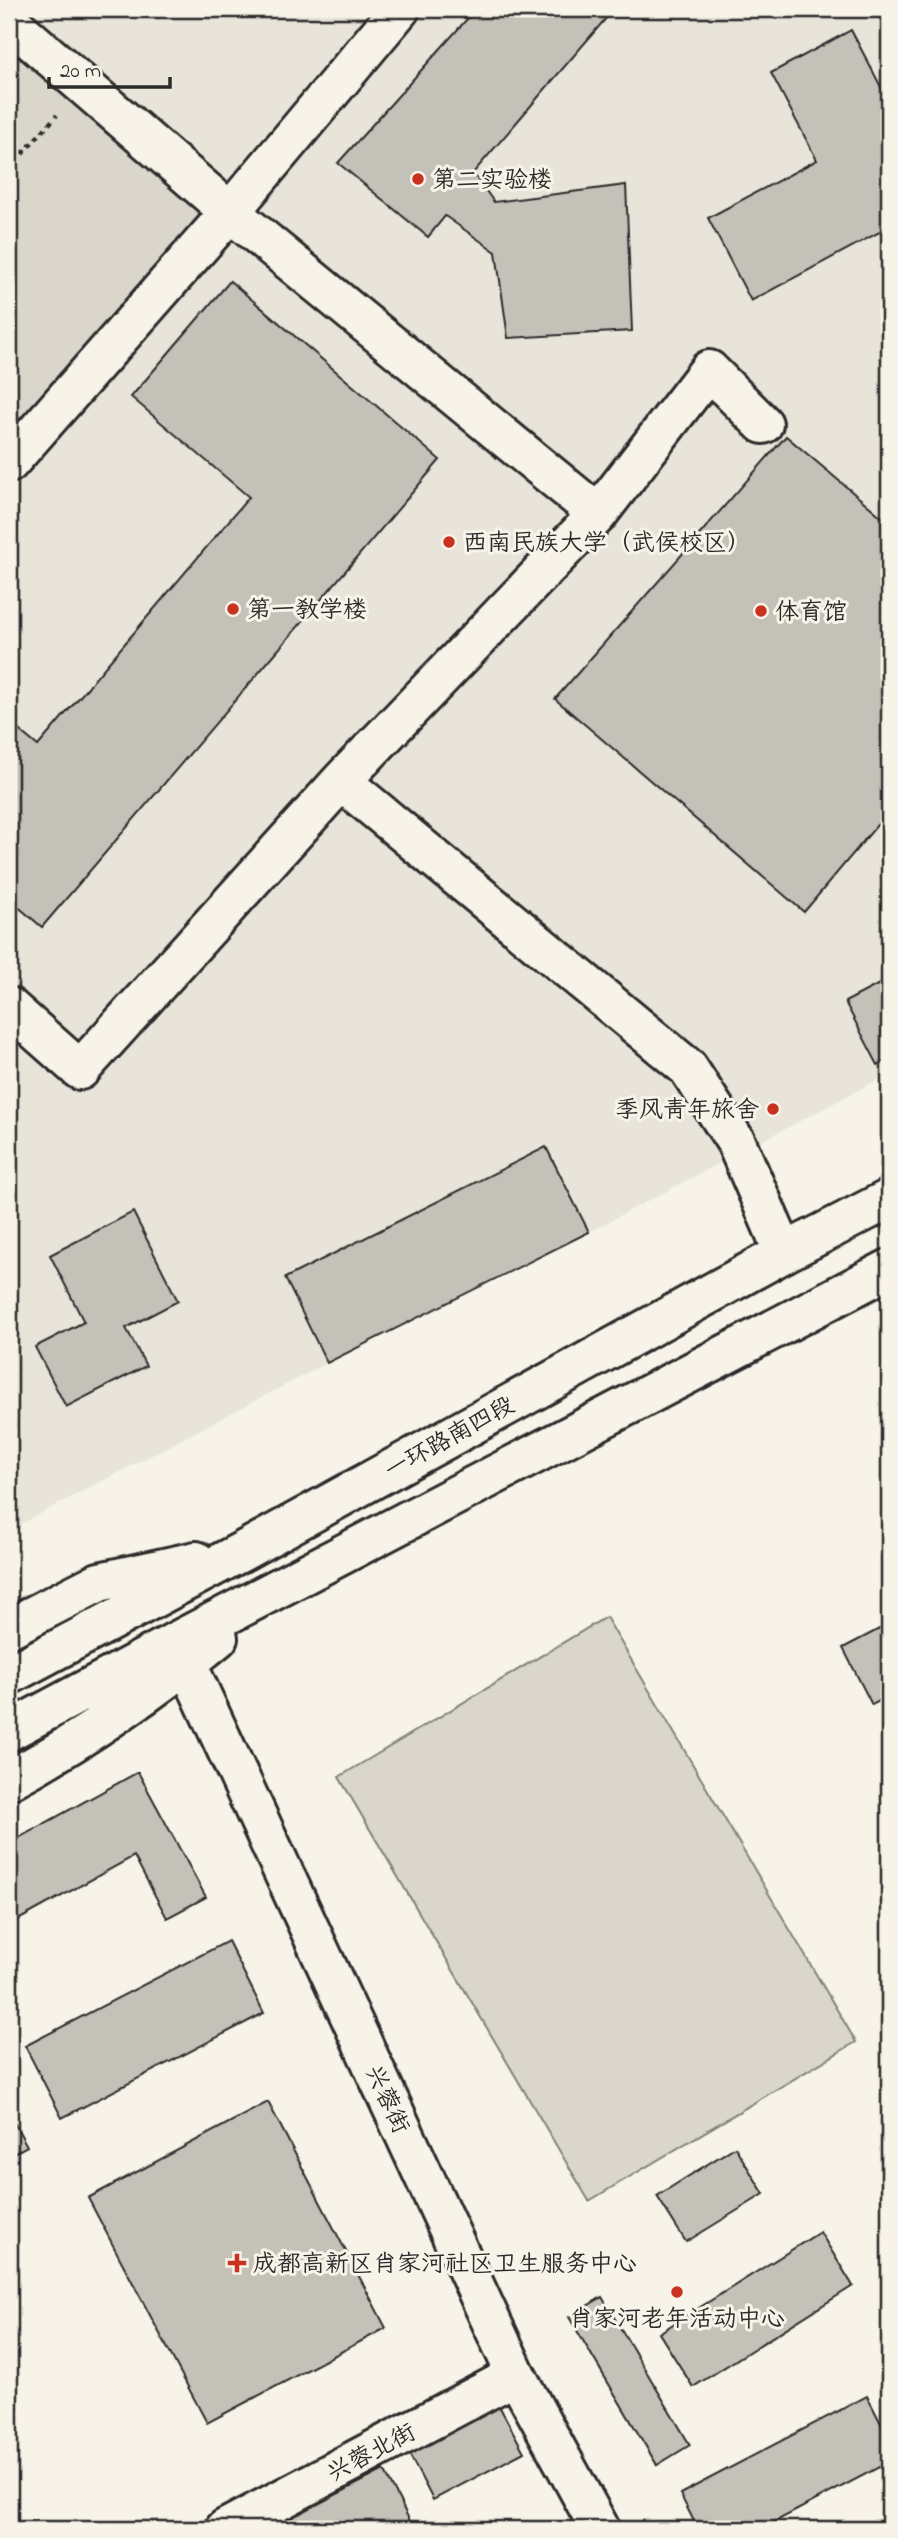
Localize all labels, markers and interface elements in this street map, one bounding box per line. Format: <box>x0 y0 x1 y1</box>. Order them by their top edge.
scale bar <box>49 46 170 90</box>
text: 20 m <box>60 57 101 87</box>
place label: 第二实验楼 <box>432 164 552 199</box>
marker: 第二实验楼 <box>410 171 426 187</box>
place label: 西南民族大学（武侯校区） <box>463 527 751 562</box>
marker: 西南民族大学（武侯校区） <box>441 534 457 550</box>
place label: 第一教学楼 <box>247 594 367 629</box>
place label: 体育馆 <box>775 596 847 631</box>
marker: 第一教学楼 <box>225 601 241 617</box>
marker: 体育馆 <box>753 603 769 619</box>
place label: 季风青年旅舍 <box>615 1094 759 1129</box>
marker: 季风青年旅舍 <box>765 1101 781 1117</box>
street label: 一环路南四段 <box>379 1389 522 1489</box>
street label: 兴蓉街 <box>355 2060 417 2140</box>
place label: 成都高新区肖家河社区卫生服务中心 <box>253 2248 637 2283</box>
marker: 成都高新区肖家河社区卫生服务中心 <box>227 2253 247 2273</box>
marker: 肖家河老年活动中心 <box>669 2284 685 2300</box>
place label: 肖家河老年活动中心 <box>569 2303 785 2338</box>
street label: 兴蓉北街 <box>322 2416 423 2492</box>

